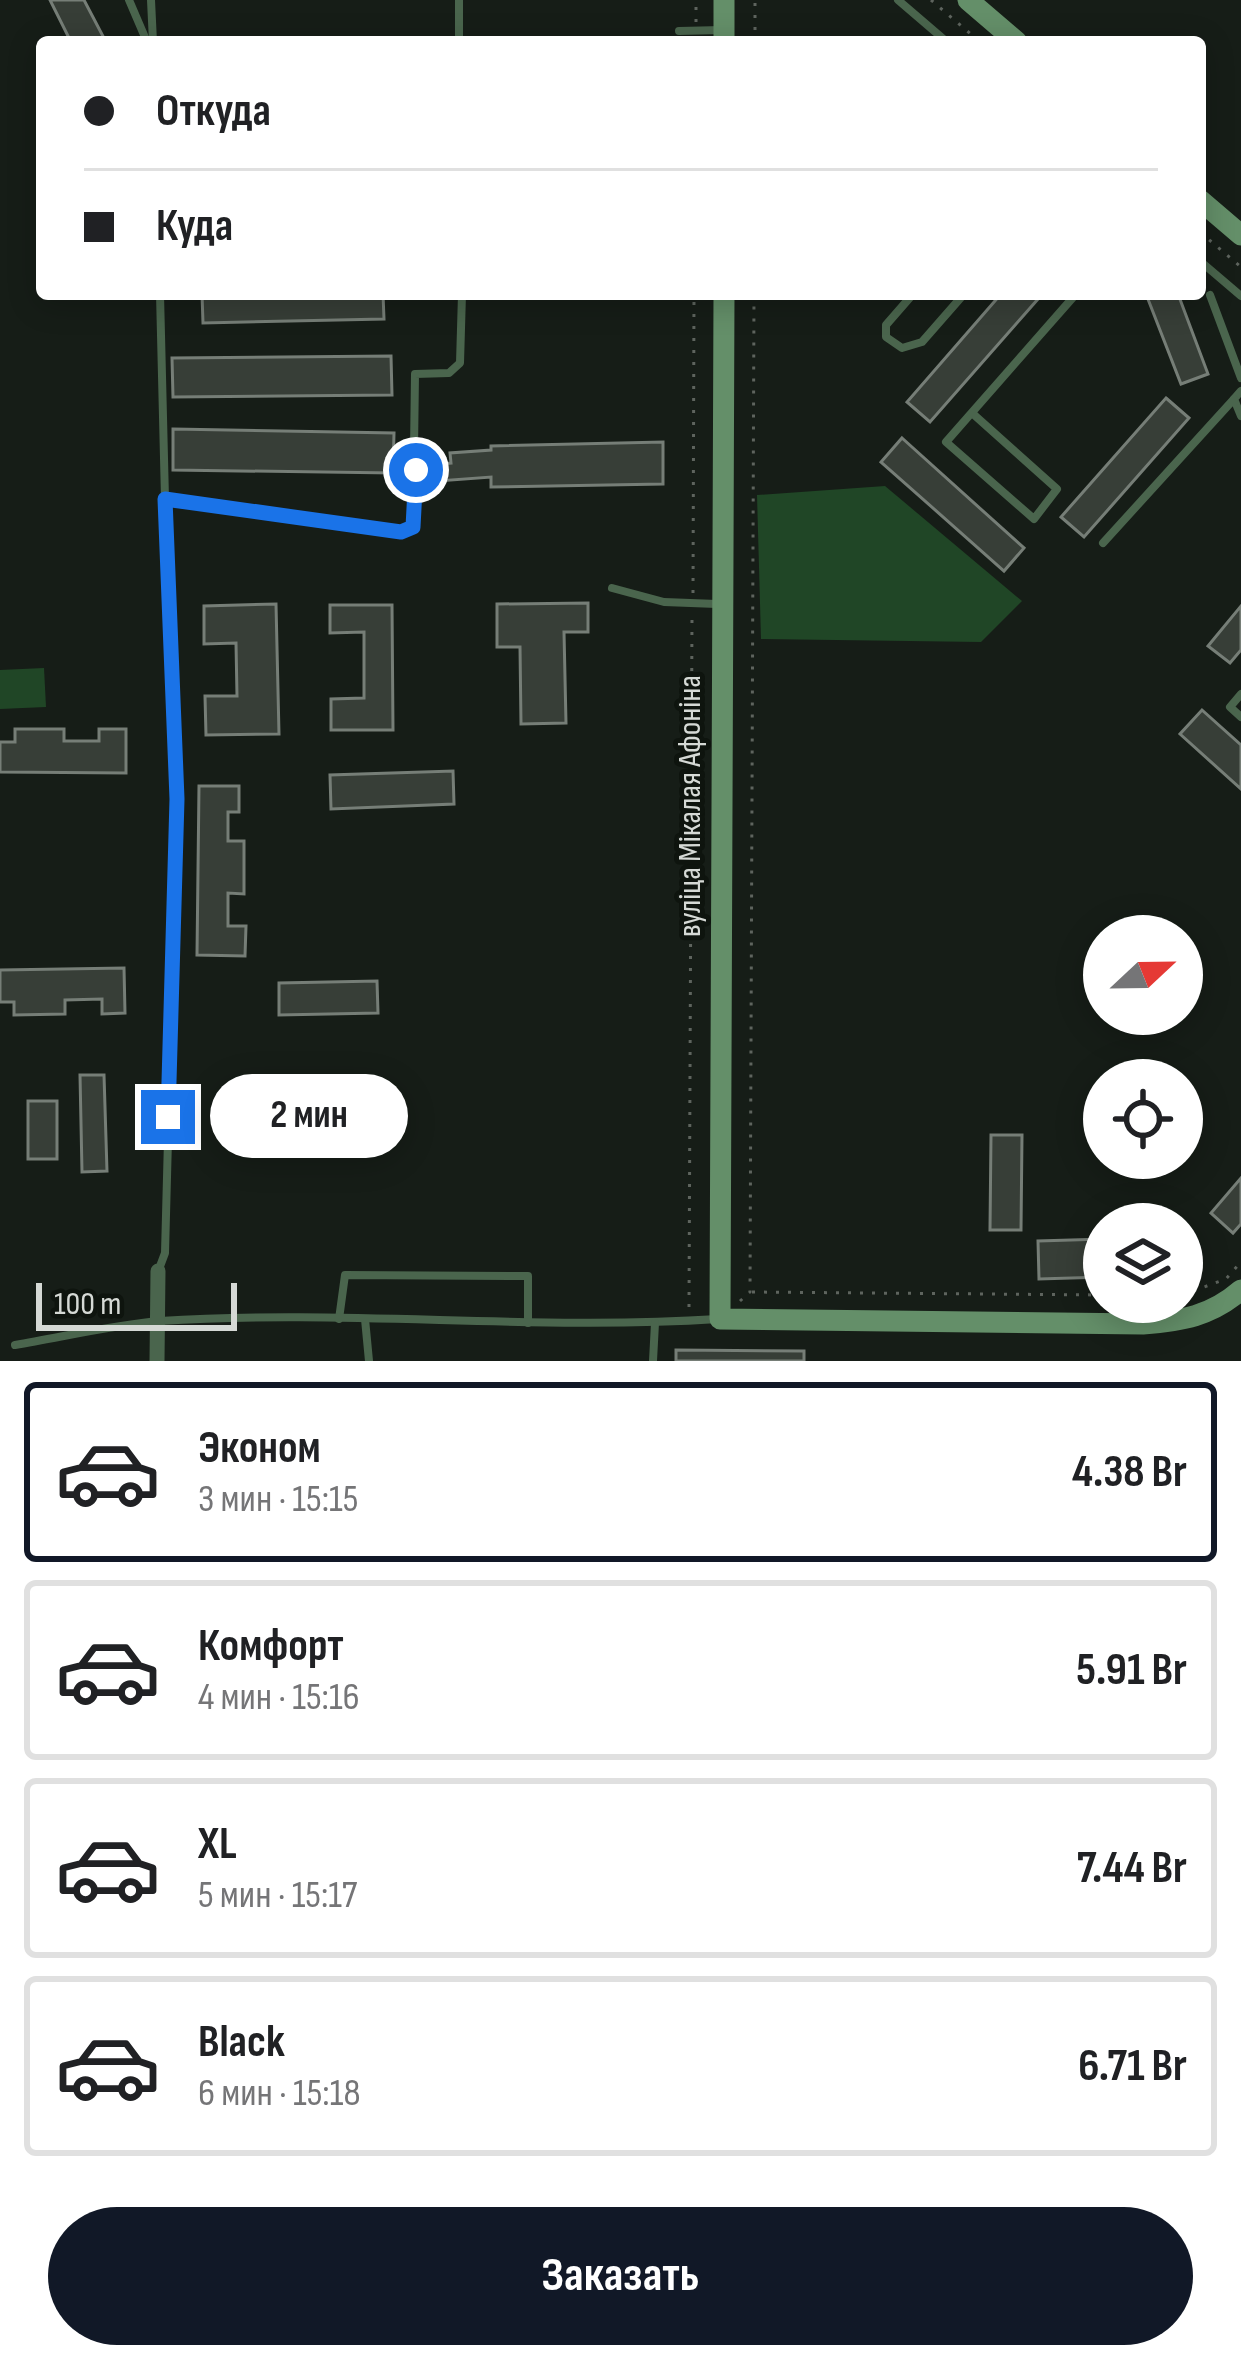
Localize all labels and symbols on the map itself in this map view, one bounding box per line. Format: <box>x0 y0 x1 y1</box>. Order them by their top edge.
route start <box>389 443 443 497</box>
street label: вуліца Мікалая Афоніна <box>670 675 710 937</box>
north arrow <box>1083 915 1203 1035</box>
callout: 2 мин <box>210 1075 408 1159</box>
route end <box>141 1090 195 1144</box>
scale bar <box>36 1277 237 1330</box>

